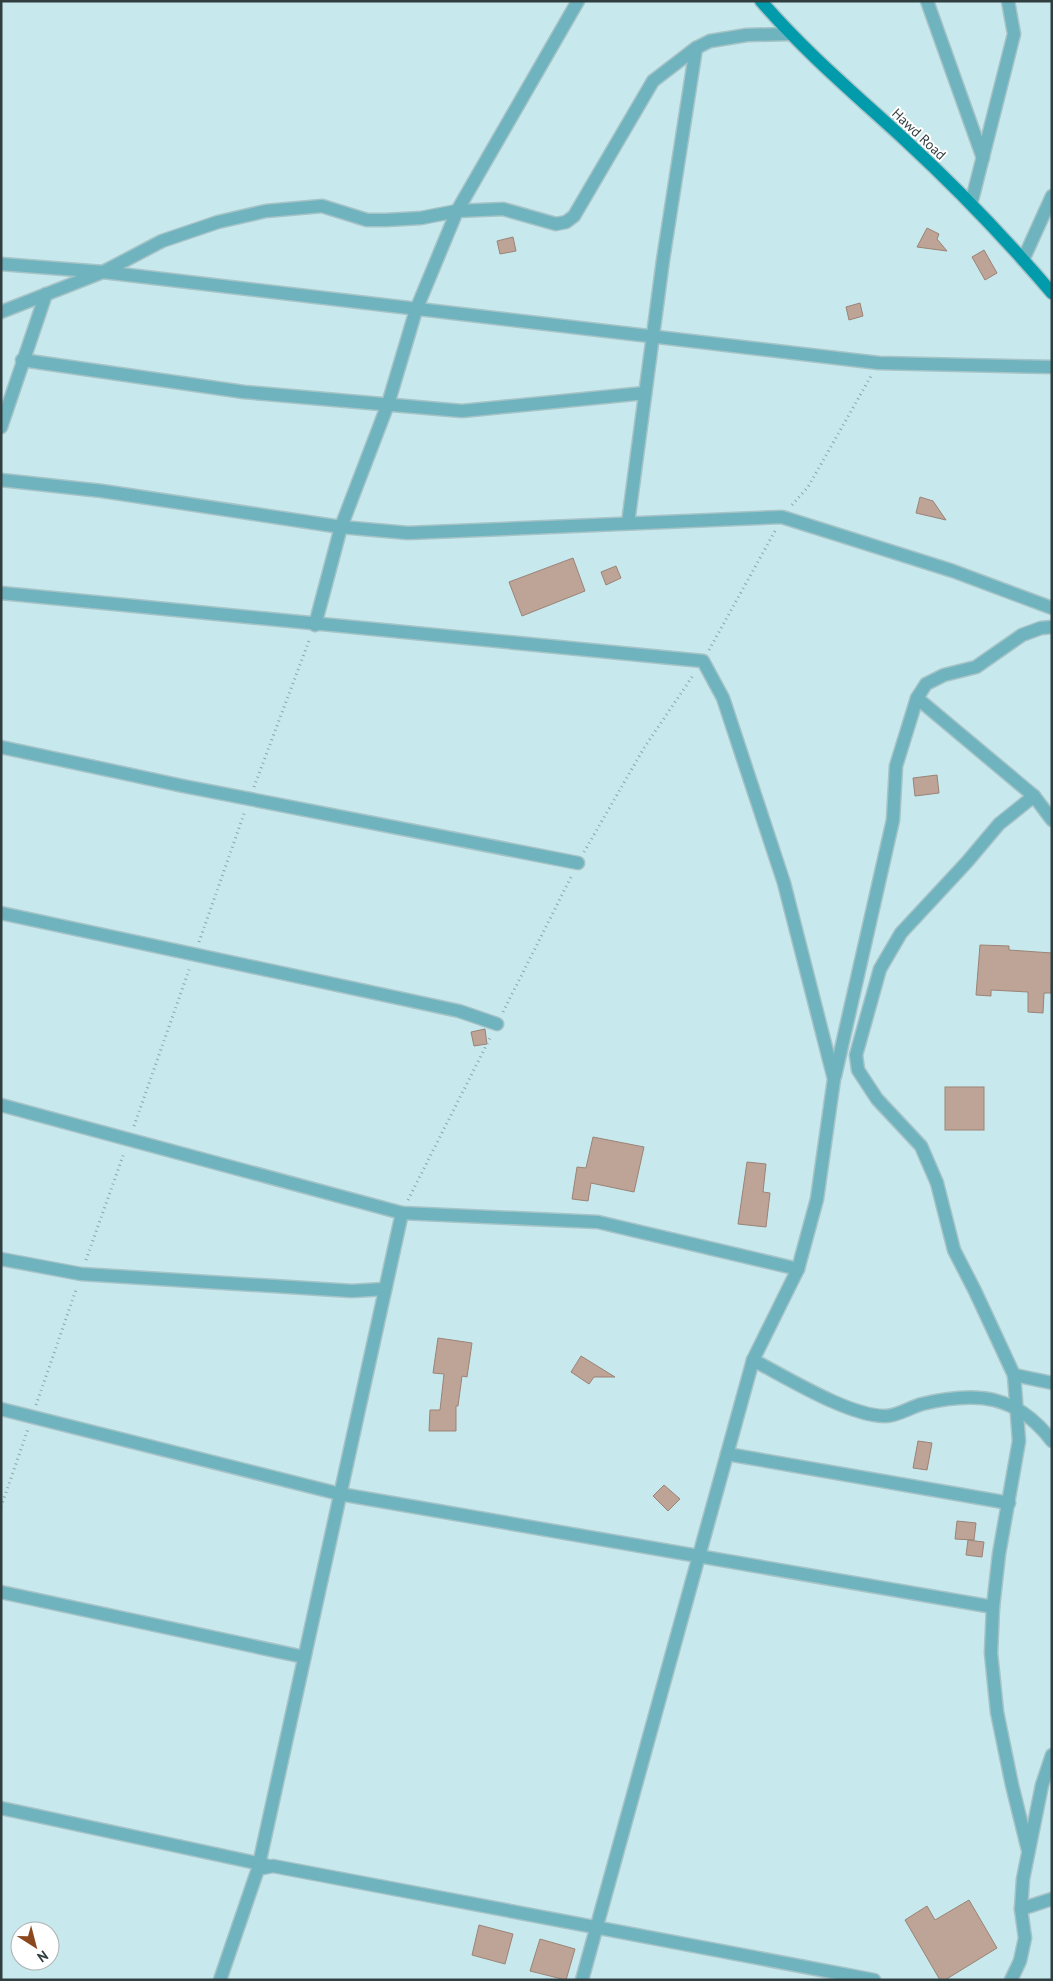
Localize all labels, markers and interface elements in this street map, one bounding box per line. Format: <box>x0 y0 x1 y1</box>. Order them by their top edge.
street label: Hawd Road <box>888 104 950 164</box>
north arrow <box>10 1921 60 1971</box>
text: N <box>34 1947 52 1967</box>

